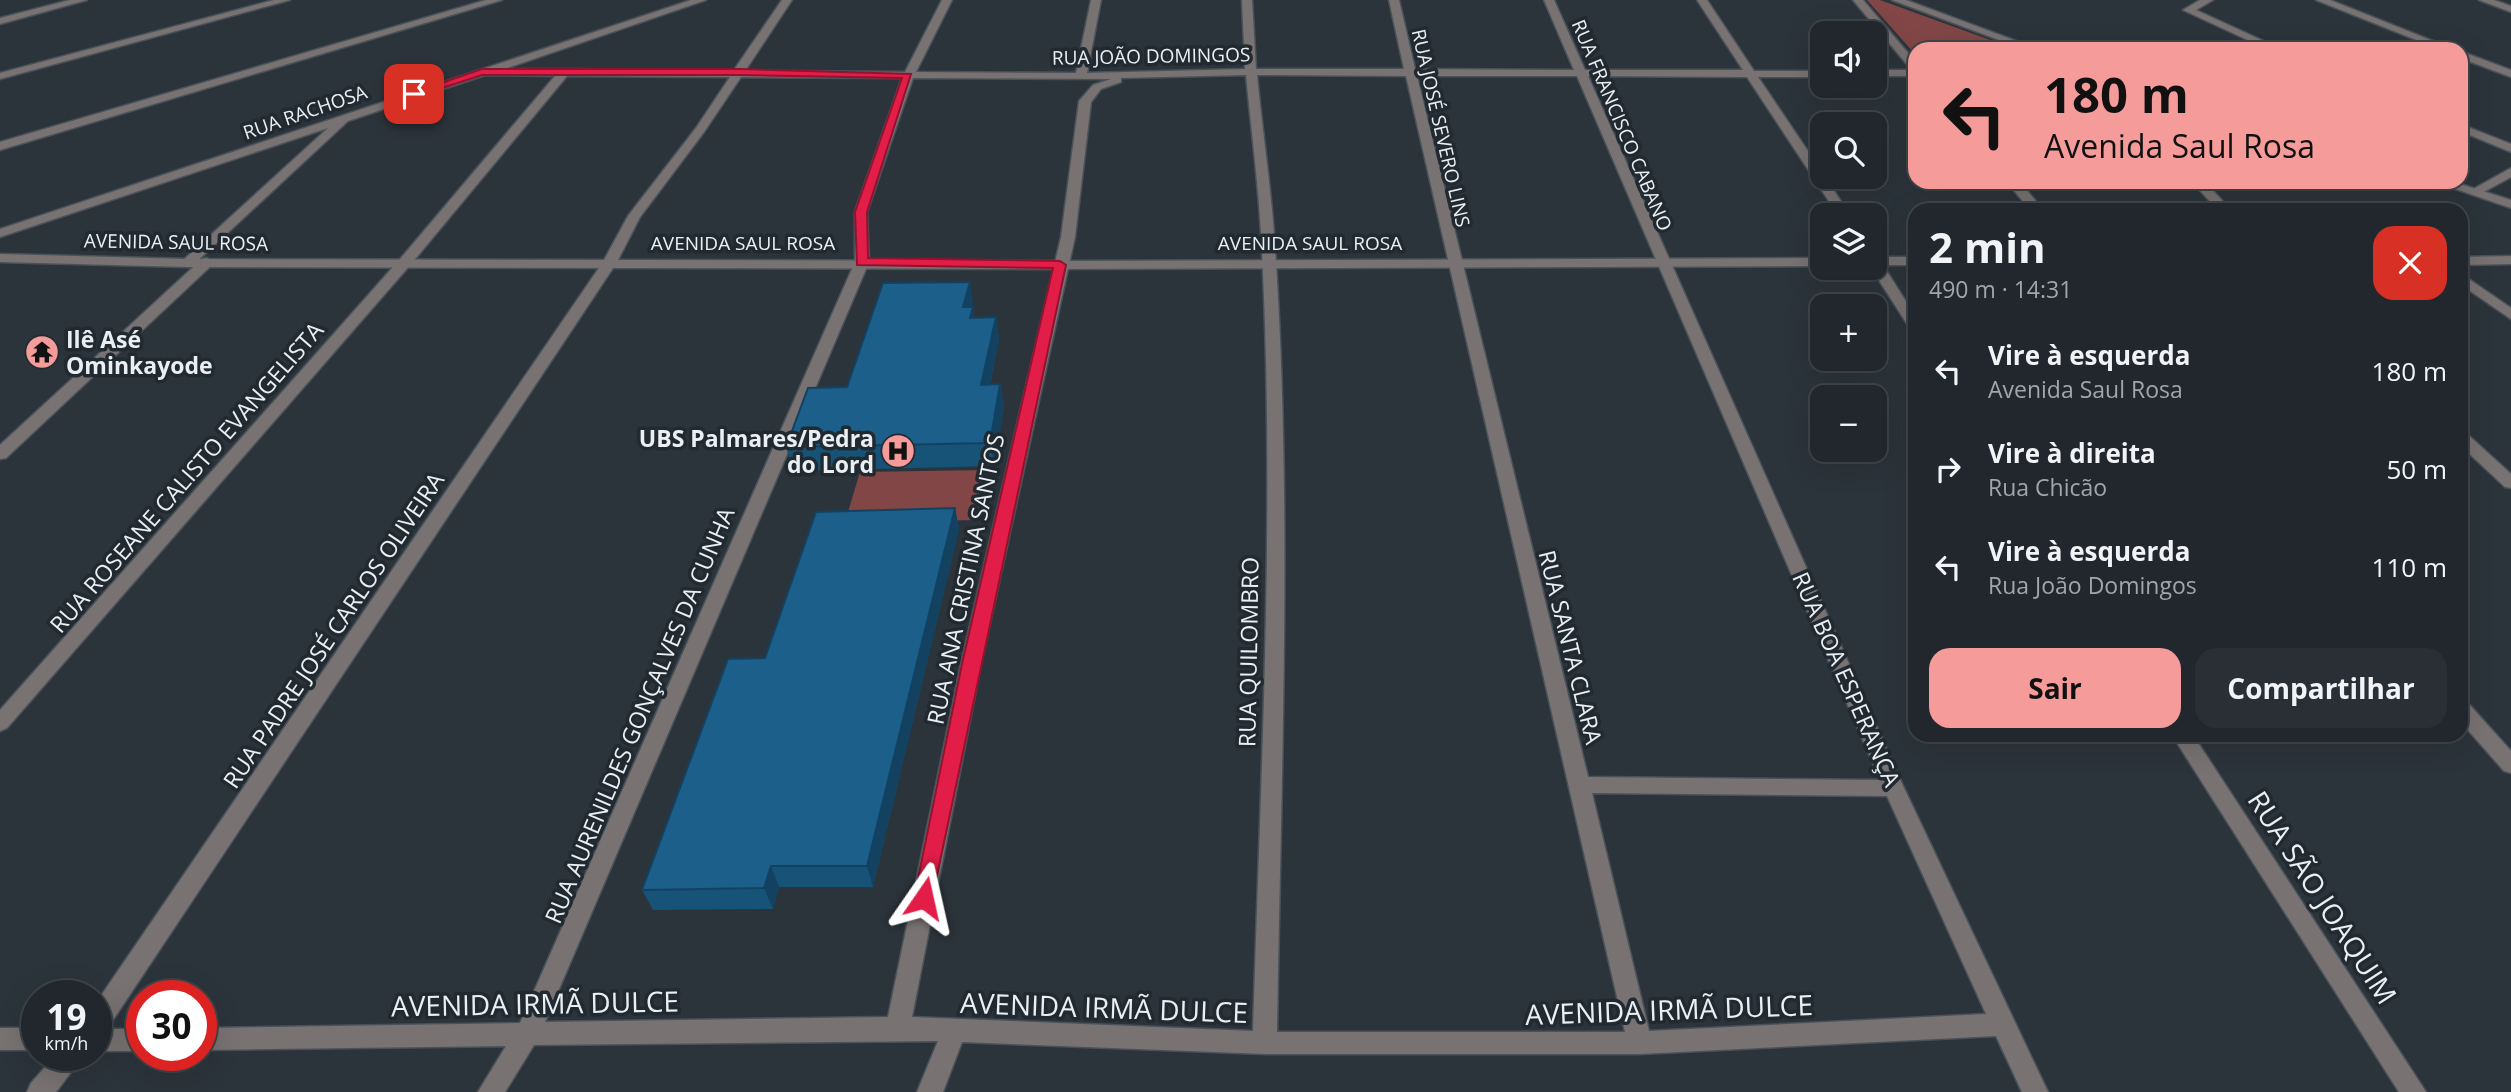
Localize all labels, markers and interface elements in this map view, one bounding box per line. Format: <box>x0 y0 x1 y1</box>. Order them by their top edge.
street label: RUA FRANCISCO CABANO <box>1566 15 1678 235</box>
map controls <box>1810 21 1887 462</box>
button: sound <box>1810 21 1887 98</box>
street label: RUA JOSÉ SEVERO LINS <box>1406 26 1476 230</box>
street label: RUA JOÃO DOMINGOS <box>1052 41 1250 71</box>
text: 180 m <box>2044 61 2189 127</box>
pin <box>384 64 444 124</box>
icon: left <box>1929 70 2020 161</box>
icon: arrive <box>395 75 433 113</box>
street label: RUA RACHOSA <box>240 79 370 145</box>
button: search <box>1810 112 1887 189</box>
text: Avenida Saul Rosa <box>2044 124 2315 167</box>
button: layers <box>1810 203 1887 280</box>
text: 2 min <box>1929 218 2046 275</box>
button: close <box>2373 226 2447 300</box>
street label: AVENIDA SAUL ROSA <box>84 227 268 257</box>
street label: AVENIDA SAUL ROSA <box>651 230 835 256</box>
street label: AVENIDA SAUL ROSA <box>1218 230 1402 256</box>
text: 490 m · 14:31 <box>1929 273 2072 305</box>
button: + <box>1810 294 1887 371</box>
street label: RUA ROSEANE CALISTO EVANGELISTA <box>42 314 330 639</box>
place label: Ilê Asé Ominkayode <box>66 323 213 381</box>
temple icon: Ilê Asé Ominkayode <box>23 333 61 371</box>
text: Vire à esquerda <box>1988 337 2190 373</box>
icon: left <box>1929 352 1967 390</box>
text: 180 m <box>2372 353 2447 389</box>
text: Avenida Saul Rosa <box>1988 373 2183 405</box>
button: − <box>1810 385 1887 462</box>
place label: UBS Palmares/Pedra do Lord <box>639 422 874 480</box>
street label: RUA ANA CRISTINA SANTOS <box>919 431 1011 727</box>
hospital icon: UBS Palmares/Pedra do Lord <box>879 432 917 470</box>
text: Vire à direita <box>1988 435 2156 471</box>
icon: right <box>1929 450 1967 488</box>
text: 50 m <box>2386 451 2447 487</box>
street label: RUA PADRE JOSÉ CARLOS OLIVEIRA <box>215 465 451 794</box>
text: Rua Chicão <box>1988 471 2107 503</box>
street label: RUA AURENILDES GONÇALVES DA CUNHA <box>537 502 742 928</box>
text: Vire à esquerda <box>1988 533 2190 569</box>
street label: RUA SANTA CLARA <box>1531 547 1611 748</box>
icon: left <box>1929 548 1967 586</box>
text: 110 m <box>2372 549 2447 585</box>
street label: RUA QUILOMBRO <box>1230 557 1266 747</box>
street label: RUA BOA ESPERANÇA <box>1785 567 1909 792</box>
text: Rua João Domingos <box>1988 569 2197 601</box>
button: Sair <box>1929 648 2181 728</box>
button: Compartilhar <box>2195 648 2447 728</box>
street label: RUA SÃO JOAQUIM <box>2240 783 2406 1011</box>
position arrow <box>887 861 961 935</box>
speed limit sign: 30 <box>126 980 217 1071</box>
street label: AVENIDA IRMÃ DULCE <box>391 981 679 1025</box>
street label: AVENIDA IRMÃ DULCE <box>959 983 1249 1031</box>
street label: AVENIDA IRMÃ DULCE <box>1524 985 1814 1033</box>
text: 19 <box>46 993 87 1040</box>
text: km/h <box>45 1031 88 1055</box>

